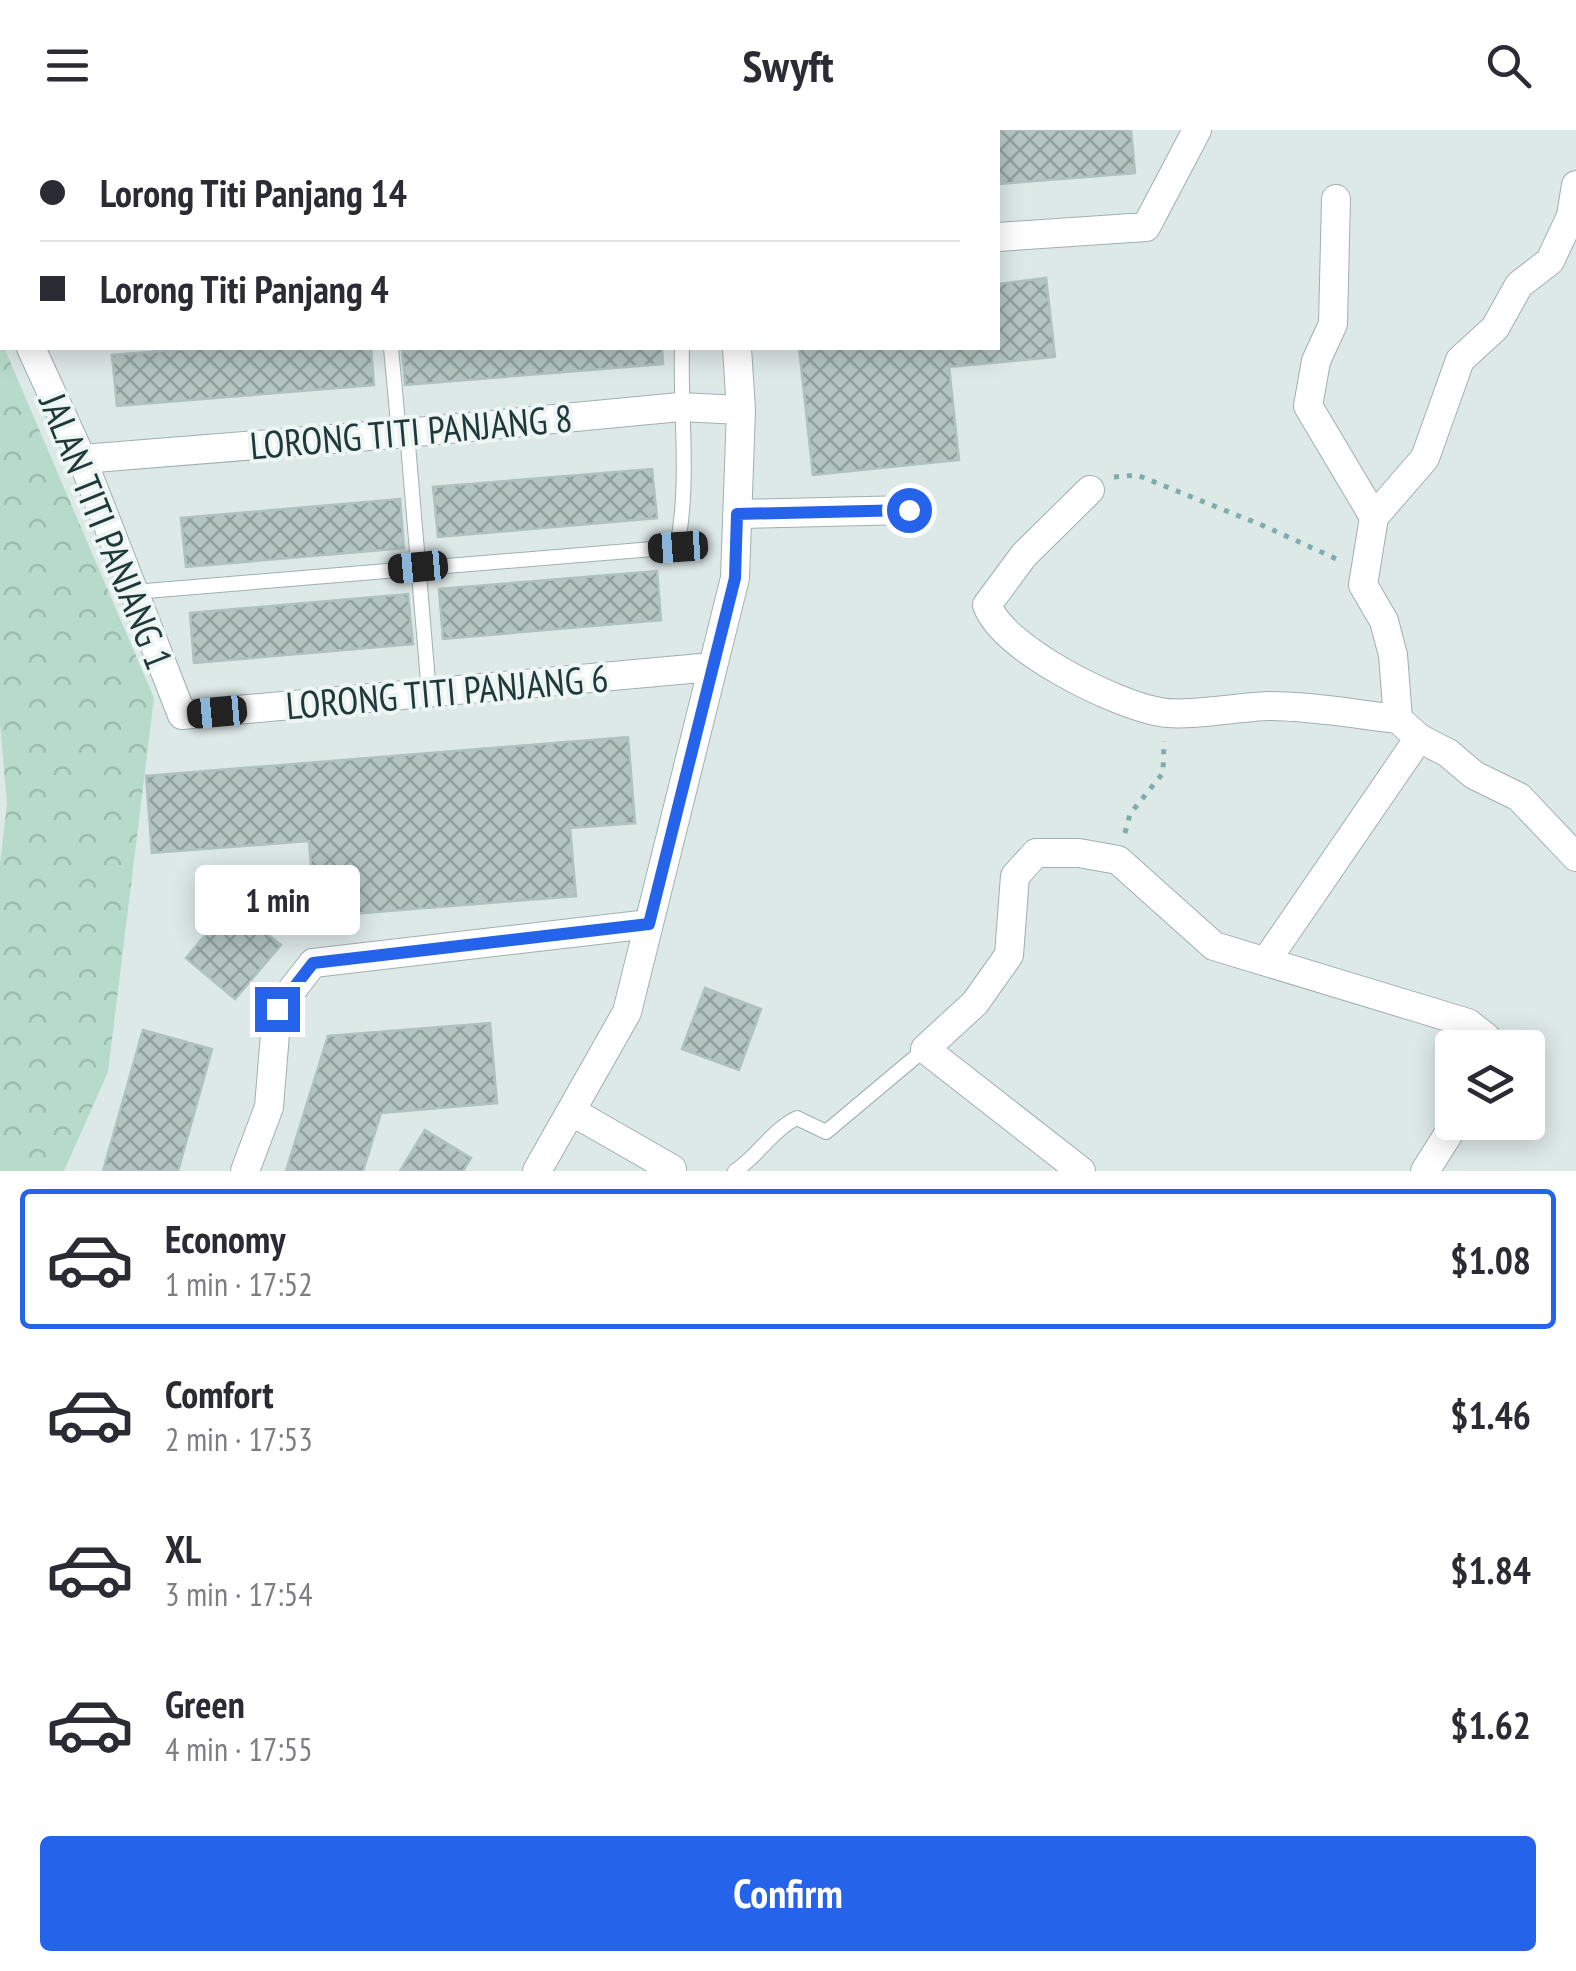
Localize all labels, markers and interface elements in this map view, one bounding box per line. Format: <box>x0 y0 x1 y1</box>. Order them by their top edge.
text: Swyft <box>743 36 834 94</box>
icon: menu <box>40 38 95 93</box>
icon: search <box>1481 38 1536 93</box>
text: Lorong Titi Panjang 14 <box>100 168 407 217</box>
text: Lorong Titi Panjang 4 <box>100 264 389 313</box>
street label: JALAN TITI PANJANG 1 <box>29 385 185 676</box>
street label: LORONG TITI PANJANG 8 <box>248 392 574 470</box>
route start <box>887 488 932 533</box>
car <box>647 530 709 564</box>
car <box>387 549 449 585</box>
street label: LORONG TITI PANJANG 6 <box>284 652 610 730</box>
car <box>186 694 248 730</box>
callout: 1 min <box>194 864 360 934</box>
text: 1 min <box>245 879 310 921</box>
route end <box>255 987 300 1032</box>
map controls <box>1435 1030 1545 1140</box>
button: layers <box>1435 1030 1545 1140</box>
icon: car <box>45 1214 135 1304</box>
text: Economy <box>165 1214 285 1263</box>
text: $1.08 <box>1450 1235 1531 1284</box>
text: 1 min · 17:52 <box>165 1263 313 1305</box>
icon: car <box>45 1369 135 1459</box>
text: Comfort <box>165 1369 274 1418</box>
text: $1.46 <box>1450 1390 1531 1439</box>
text: 2 min · 17:53 <box>165 1418 313 1460</box>
icon: car <box>45 1524 135 1614</box>
text: XL <box>165 1524 201 1573</box>
text: $1.84 <box>1450 1545 1531 1594</box>
text: 3 min · 17:54 <box>165 1573 313 1615</box>
icon: car <box>45 1679 135 1769</box>
text: Green <box>165 1679 245 1728</box>
text: $1.62 <box>1450 1700 1531 1749</box>
text: 4 min · 17:55 <box>165 1728 313 1770</box>
button: Confirm <box>40 1836 1536 1951</box>

